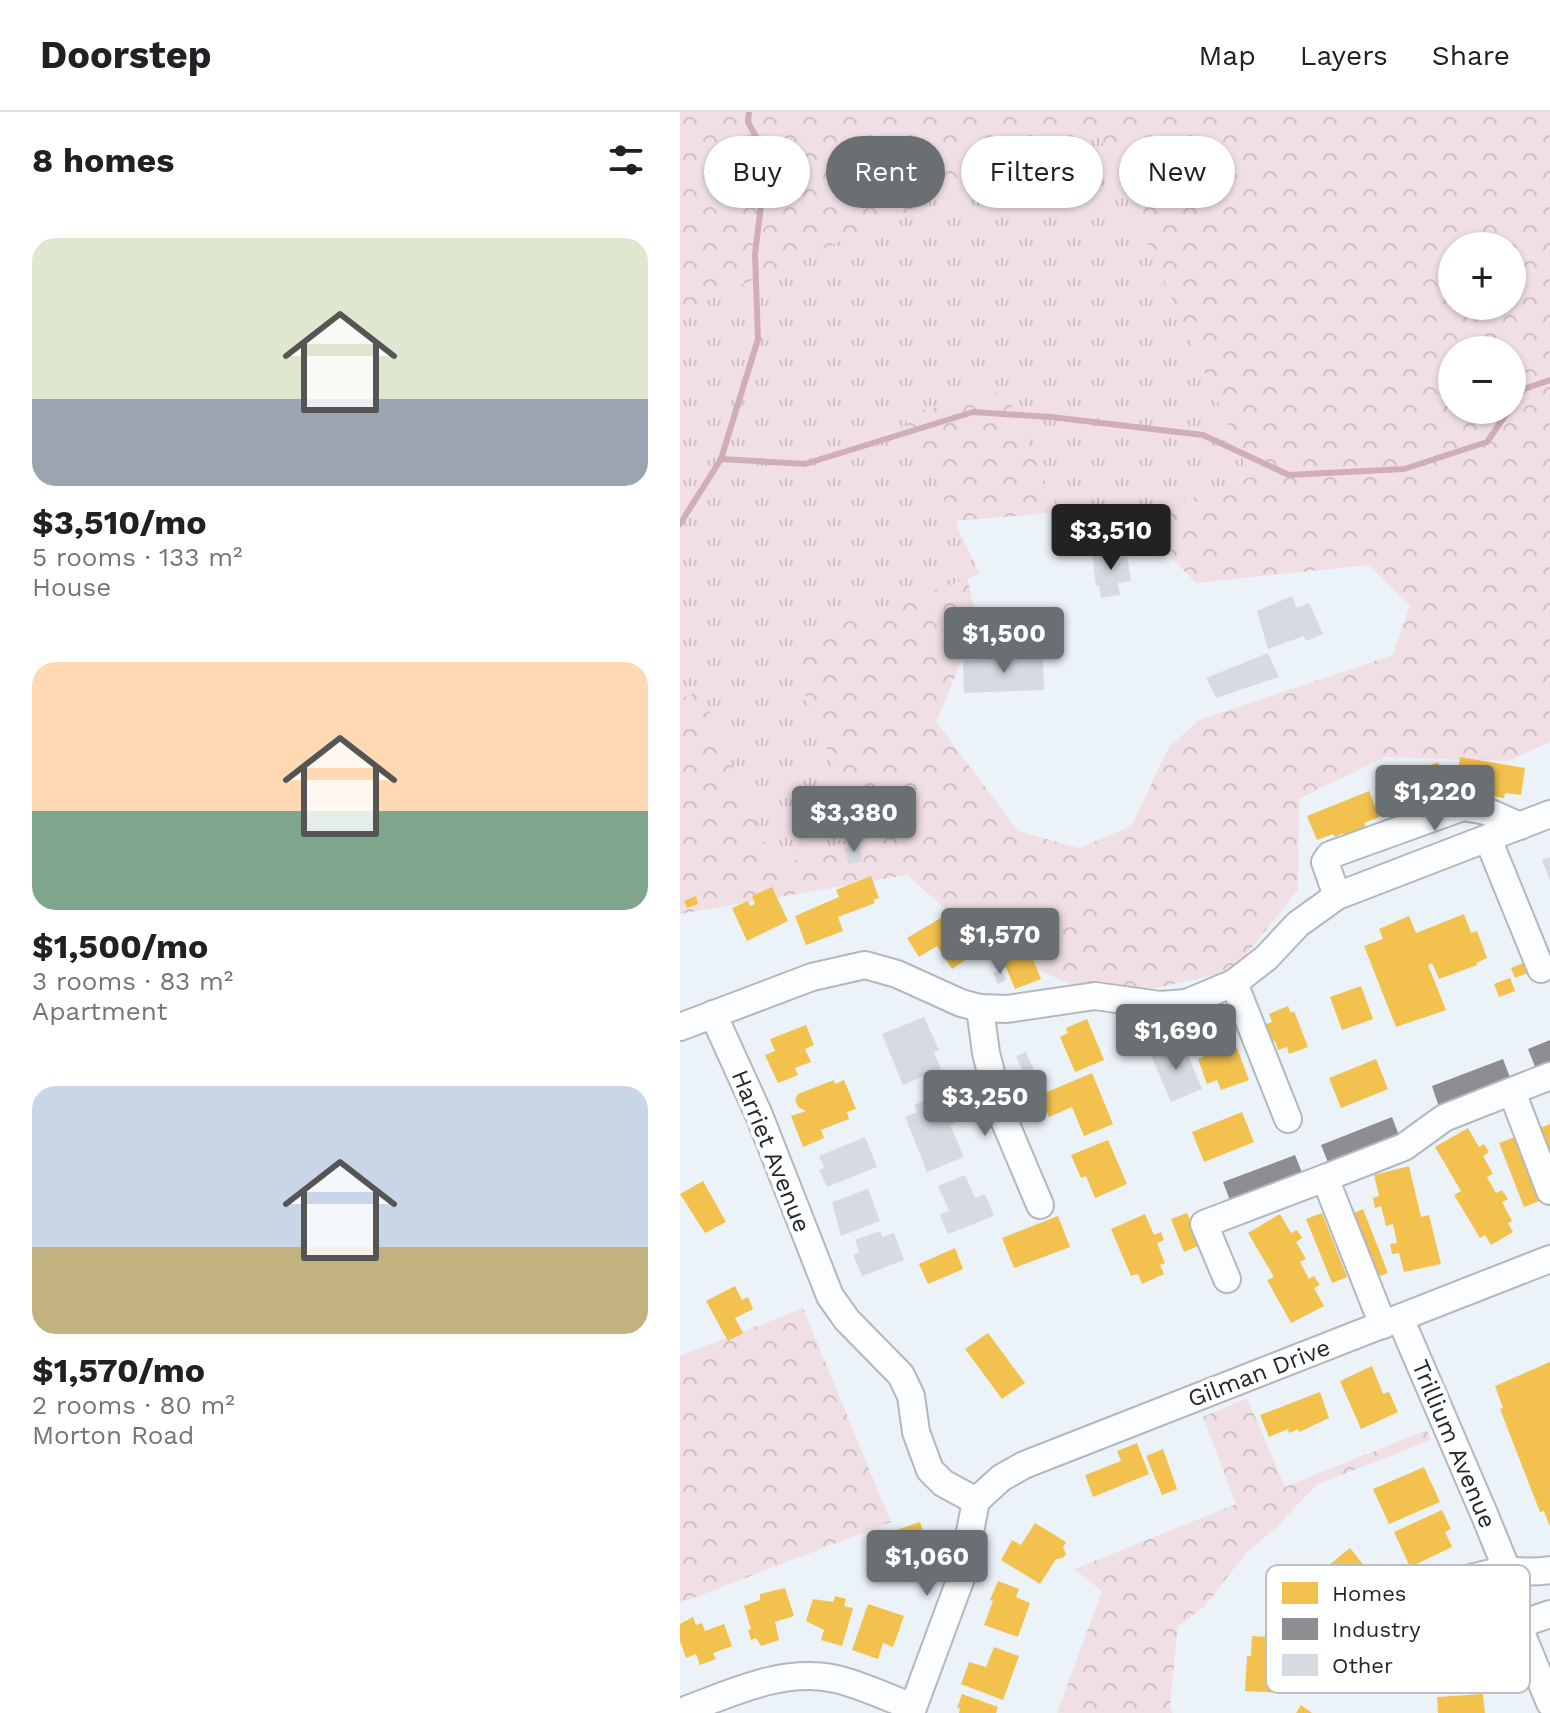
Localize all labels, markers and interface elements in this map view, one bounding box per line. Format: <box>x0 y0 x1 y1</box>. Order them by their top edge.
text: Doorstep <box>40 33 212 77</box>
text: Map <box>1199 39 1256 72</box>
text: Layers <box>1300 39 1388 72</box>
text: Share <box>1432 39 1510 72</box>
chip: Buy <box>704 136 810 208</box>
chip: Rent <box>826 136 945 208</box>
chip: Filters <box>961 136 1103 208</box>
chip: New <box>1119 136 1235 208</box>
icon: filters <box>604 138 648 182</box>
text: 8 homes <box>32 140 174 180</box>
map controls <box>1438 232 1526 424</box>
button: + <box>1438 232 1526 320</box>
icon: home <box>268 290 412 434</box>
button: − <box>1438 336 1526 424</box>
text: $3,510/mo <box>32 502 207 542</box>
pin: $3,510 <box>1046 504 1176 572</box>
text: $3,510 <box>1070 515 1152 545</box>
text: 5 rooms · 133 m² <box>32 542 243 572</box>
text: House <box>32 572 111 602</box>
pin: $1,500 <box>939 607 1069 675</box>
text: $1,500 <box>962 618 1046 648</box>
icon: home <box>268 714 412 858</box>
pin: $1,220 <box>1370 765 1500 833</box>
text: $1,220 <box>1393 776 1477 806</box>
pin: $3,380 <box>789 786 919 854</box>
text: $3,380 <box>810 797 898 827</box>
pin: $1,570 <box>935 908 1065 976</box>
text: $1,570 <box>959 919 1041 949</box>
text: $1,500/mo <box>32 926 208 966</box>
text: 3 rooms · 83 m² <box>32 966 233 996</box>
text: Apartment <box>32 996 168 1026</box>
pin: $1,690 <box>1111 1004 1241 1072</box>
text: $1,690 <box>1134 1015 1218 1045</box>
street label: Harriet Avenue <box>726 1066 816 1236</box>
pin: $3,250 <box>920 1070 1050 1138</box>
text: $3,250 <box>941 1081 1029 1111</box>
icon: home <box>268 1138 412 1282</box>
street label: Gilman Drive <box>1184 1333 1334 1413</box>
text: $1,570/mo <box>32 1350 205 1390</box>
street label: Trillium Avenue <box>1406 1356 1502 1532</box>
text: 2 rooms · 80 m² <box>32 1390 235 1420</box>
text: Morton Road <box>32 1420 194 1450</box>
pin: $1,060 <box>862 1530 992 1598</box>
text: $1,060 <box>885 1541 969 1571</box>
legend <box>1266 1565 1530 1693</box>
text: Homes <box>1332 1581 1406 1606</box>
text: Industry <box>1332 1617 1421 1642</box>
text: Other <box>1332 1653 1393 1678</box>

